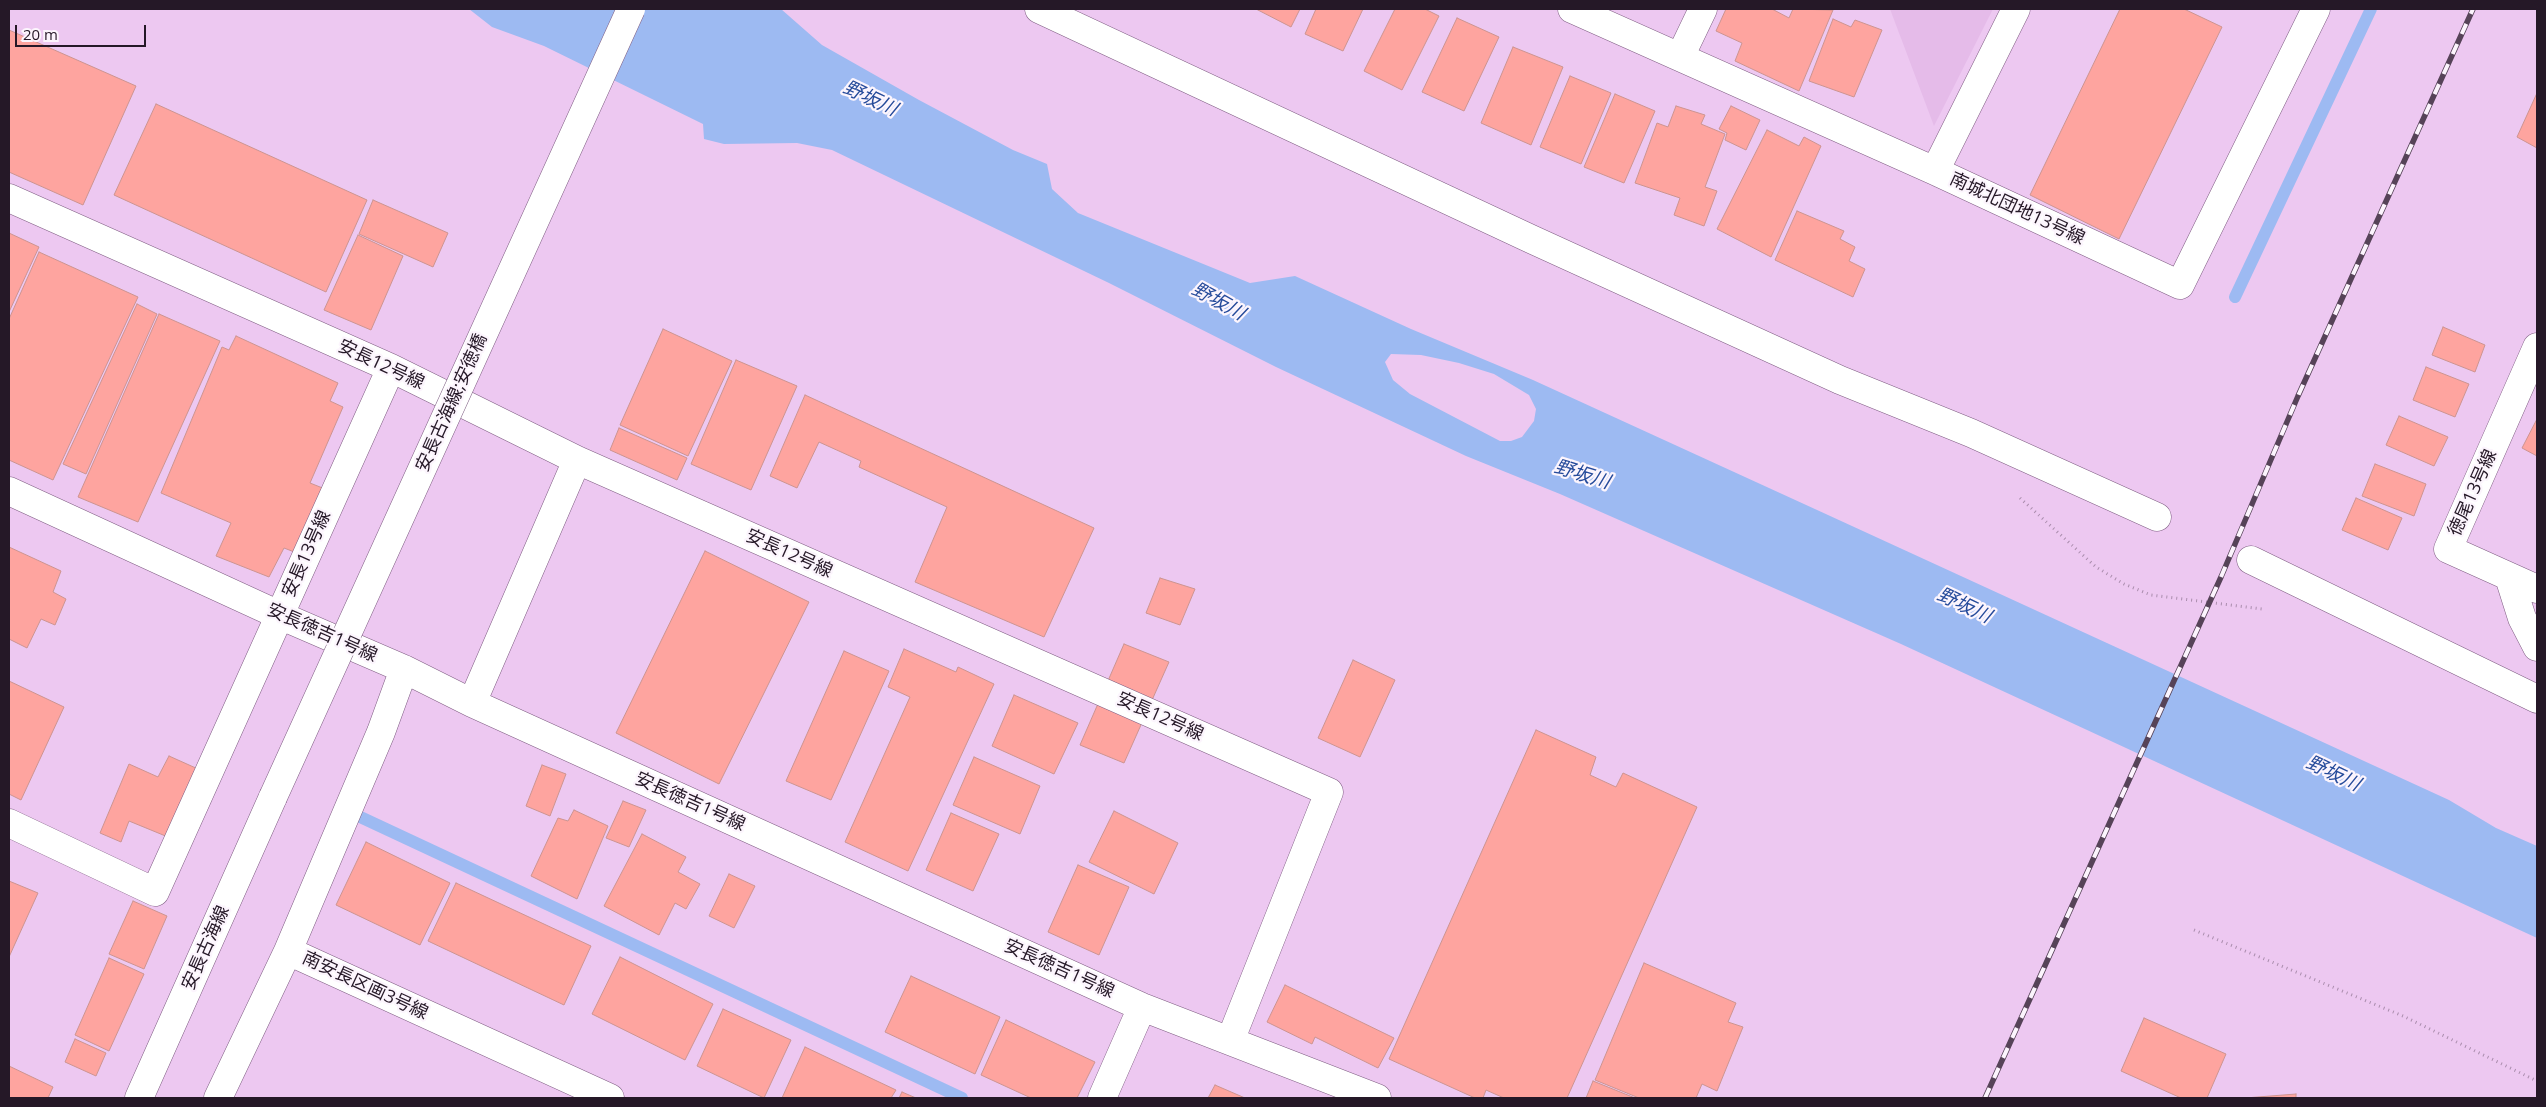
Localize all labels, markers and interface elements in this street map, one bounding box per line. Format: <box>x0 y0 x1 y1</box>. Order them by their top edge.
scale bar <box>18 15 149 47</box>
text: 20 m <box>23 24 58 44</box>
water label: 野坂川 <box>839 77 901 121</box>
street label: 南城北団地13号線 <box>1946 168 2088 250</box>
water label: 野坂川 <box>1188 278 1248 326</box>
street label: 安長古海線;安徳橋 <box>412 331 492 475</box>
street label: 安長12号線 <box>334 336 428 394</box>
street label: 徳尾13号線 <box>2444 446 2502 540</box>
water label: 野坂川 <box>1551 456 1613 494</box>
street label: 安長13号線 <box>278 507 336 601</box>
street label: 安長12号線 <box>742 525 836 583</box>
water label: 野坂川 <box>1933 584 1995 628</box>
street label: 安長徳吉1号線 <box>264 599 380 667</box>
street label: 安長12号線 <box>1113 688 1207 746</box>
water label: 野坂川 <box>2302 752 2364 796</box>
street label: 安長徳吉1号線 <box>632 768 748 836</box>
street label: 安長古海線 <box>178 902 234 994</box>
street label: 安長徳吉1号線 <box>1001 935 1117 1003</box>
street label: 南安長区画3号線 <box>299 947 431 1025</box>

